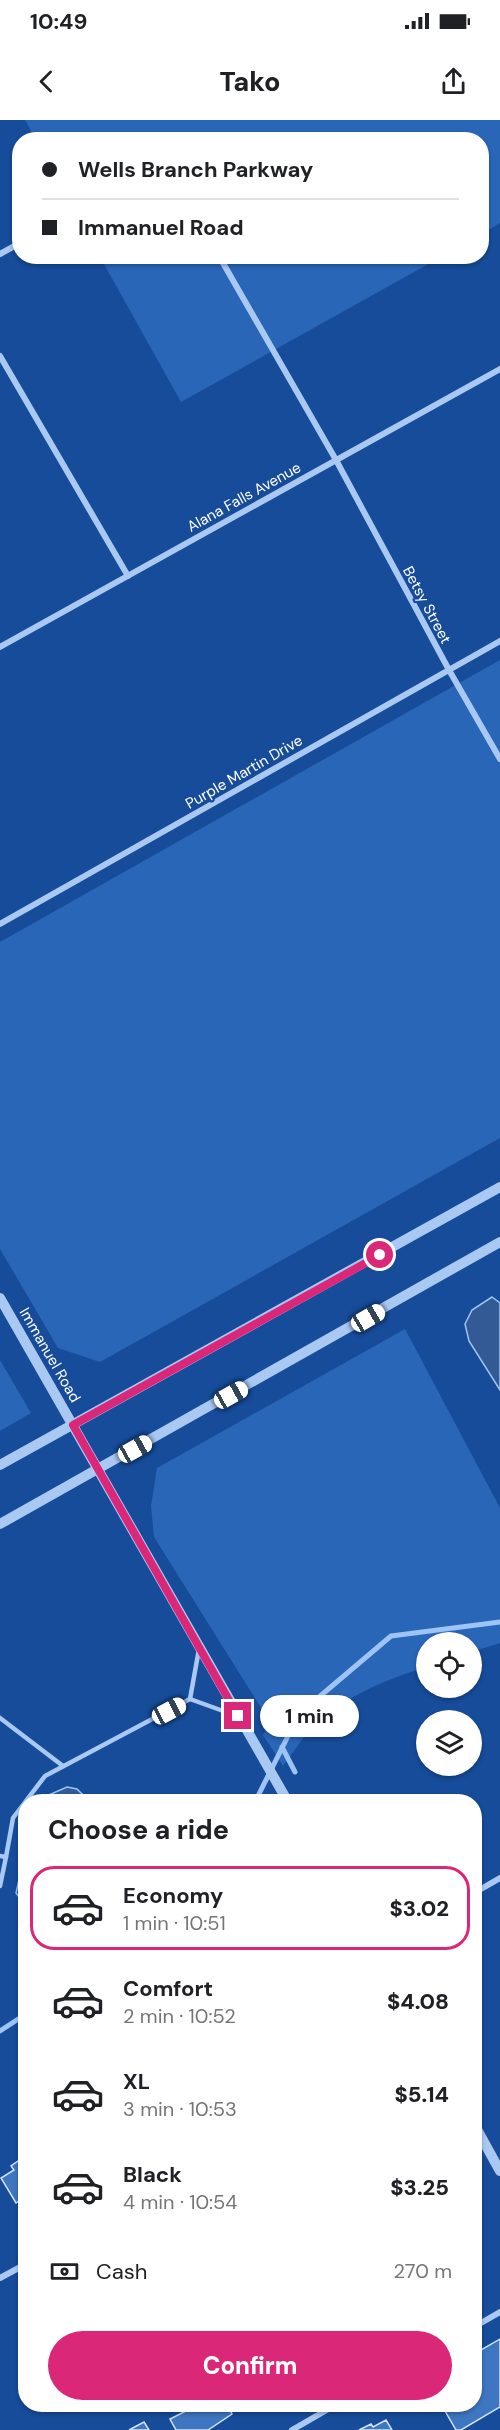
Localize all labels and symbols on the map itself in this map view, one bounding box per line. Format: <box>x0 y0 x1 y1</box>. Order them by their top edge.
street label: Alana Falls Avenue <box>184 457 304 537</box>
street label: Betsy Street <box>398 563 456 647</box>
street label: Purple Martin Drive <box>182 730 306 814</box>
route start <box>366 1241 393 1268</box>
car <box>348 1301 388 1335</box>
street label: Immanuel Road <box>15 1304 85 1406</box>
car <box>211 1378 251 1412</box>
car <box>115 1432 155 1466</box>
car <box>149 1695 189 1727</box>
callout: 1 min <box>259 1695 358 1737</box>
route end <box>224 1702 251 1729</box>

